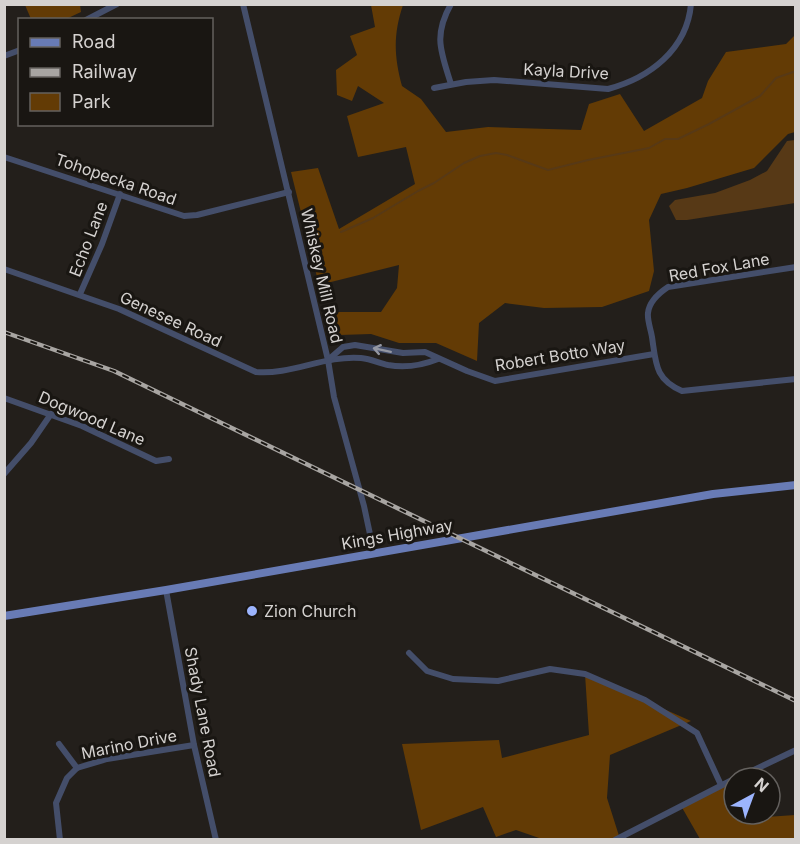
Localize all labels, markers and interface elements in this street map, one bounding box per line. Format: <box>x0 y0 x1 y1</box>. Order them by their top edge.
legend <box>18 18 213 126</box>
text: Road <box>72 31 115 52</box>
street label: Kayla Drive <box>523 59 609 83</box>
text: Railway <box>72 61 137 82</box>
text: Park <box>72 91 111 112</box>
street label: Tohopecka Road <box>53 149 179 209</box>
street label: Echo Lane <box>64 198 112 280</box>
street label: Whiskey Mill Road <box>297 207 347 345</box>
street label: Red Fox Lane <box>667 248 771 286</box>
street label: Genesee Road <box>117 287 225 351</box>
street label: Robert Botto Way <box>493 335 627 375</box>
one-way arrow <box>372 343 391 355</box>
street label: Dogwood Lane <box>36 387 148 449</box>
street label: Kings Highway <box>340 514 454 554</box>
place label: Zion Church <box>264 601 356 621</box>
marker: Zion Church <box>245 604 259 618</box>
street label: Shady Lane Road <box>181 645 225 779</box>
street label: Marino Drive <box>80 725 178 763</box>
north arrow <box>722 766 782 826</box>
text: N <box>751 773 773 796</box>

